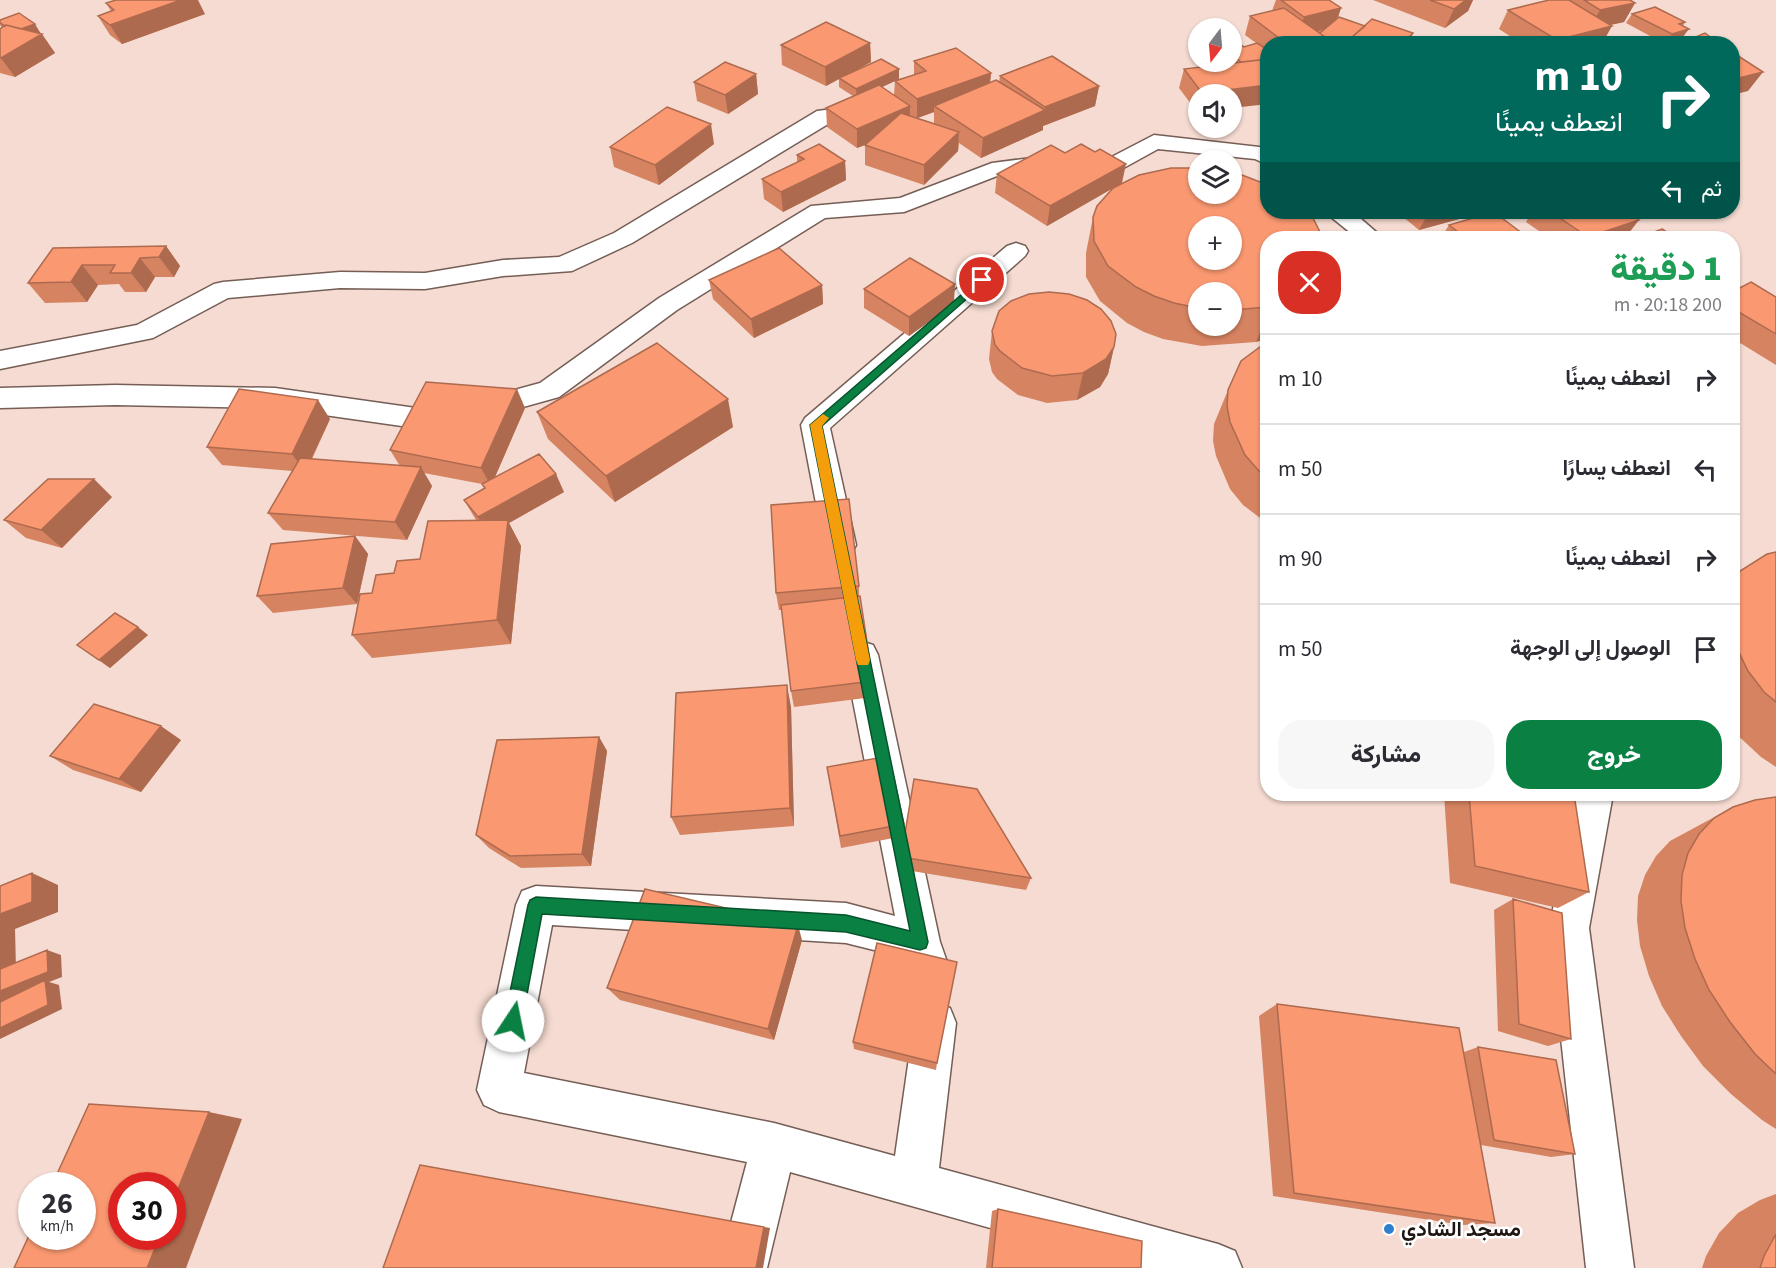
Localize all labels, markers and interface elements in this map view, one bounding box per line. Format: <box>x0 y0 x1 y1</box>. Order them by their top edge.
north arrow <box>1188 18 1242 72</box>
map controls <box>1188 18 1242 336</box>
text: 10 m <box>1534 47 1623 107</box>
icon: right <box>1644 60 1722 138</box>
button: sound <box>1188 84 1242 138</box>
text: انعطف يمينًا <box>1495 103 1623 142</box>
button: layers <box>1188 150 1242 204</box>
text: ثم <box>1701 173 1722 205</box>
icon: left <box>1656 174 1689 207</box>
button: + <box>1188 216 1242 270</box>
text: 1 دقيقة <box>1610 243 1722 294</box>
button: close <box>1278 251 1341 314</box>
pin <box>956 254 1007 305</box>
icon: arrive <box>965 263 998 296</box>
button: − <box>1188 282 1242 336</box>
text: 200 m · 20:18 <box>1614 291 1722 319</box>
text: انعطف يمينًا <box>1565 362 1671 394</box>
text: 10 m <box>1278 363 1323 395</box>
icon: right <box>1689 363 1722 396</box>
text: انعطف يسارًا <box>1562 452 1671 484</box>
text: 50 m <box>1278 453 1323 485</box>
icon: left <box>1689 453 1722 486</box>
text: انعطف يمينًا <box>1565 542 1671 574</box>
text: 90 m <box>1278 543 1323 575</box>
icon: right <box>1689 543 1722 576</box>
text: الوصول إلى الوجهة <box>1510 632 1671 664</box>
text: 50 m <box>1278 633 1323 665</box>
icon: arrive <box>1689 633 1722 666</box>
button: مشاركة <box>1278 720 1494 789</box>
button: خروج <box>1506 720 1722 789</box>
position arrow <box>481 989 545 1053</box>
speed limit sign: 30 <box>108 1172 186 1250</box>
text: 26 <box>41 1182 73 1225</box>
place label: مسجد الشادي <box>1401 1214 1521 1246</box>
text: km/h <box>40 1216 74 1237</box>
marker: مسجد الشادي <box>1382 1222 1396 1236</box>

